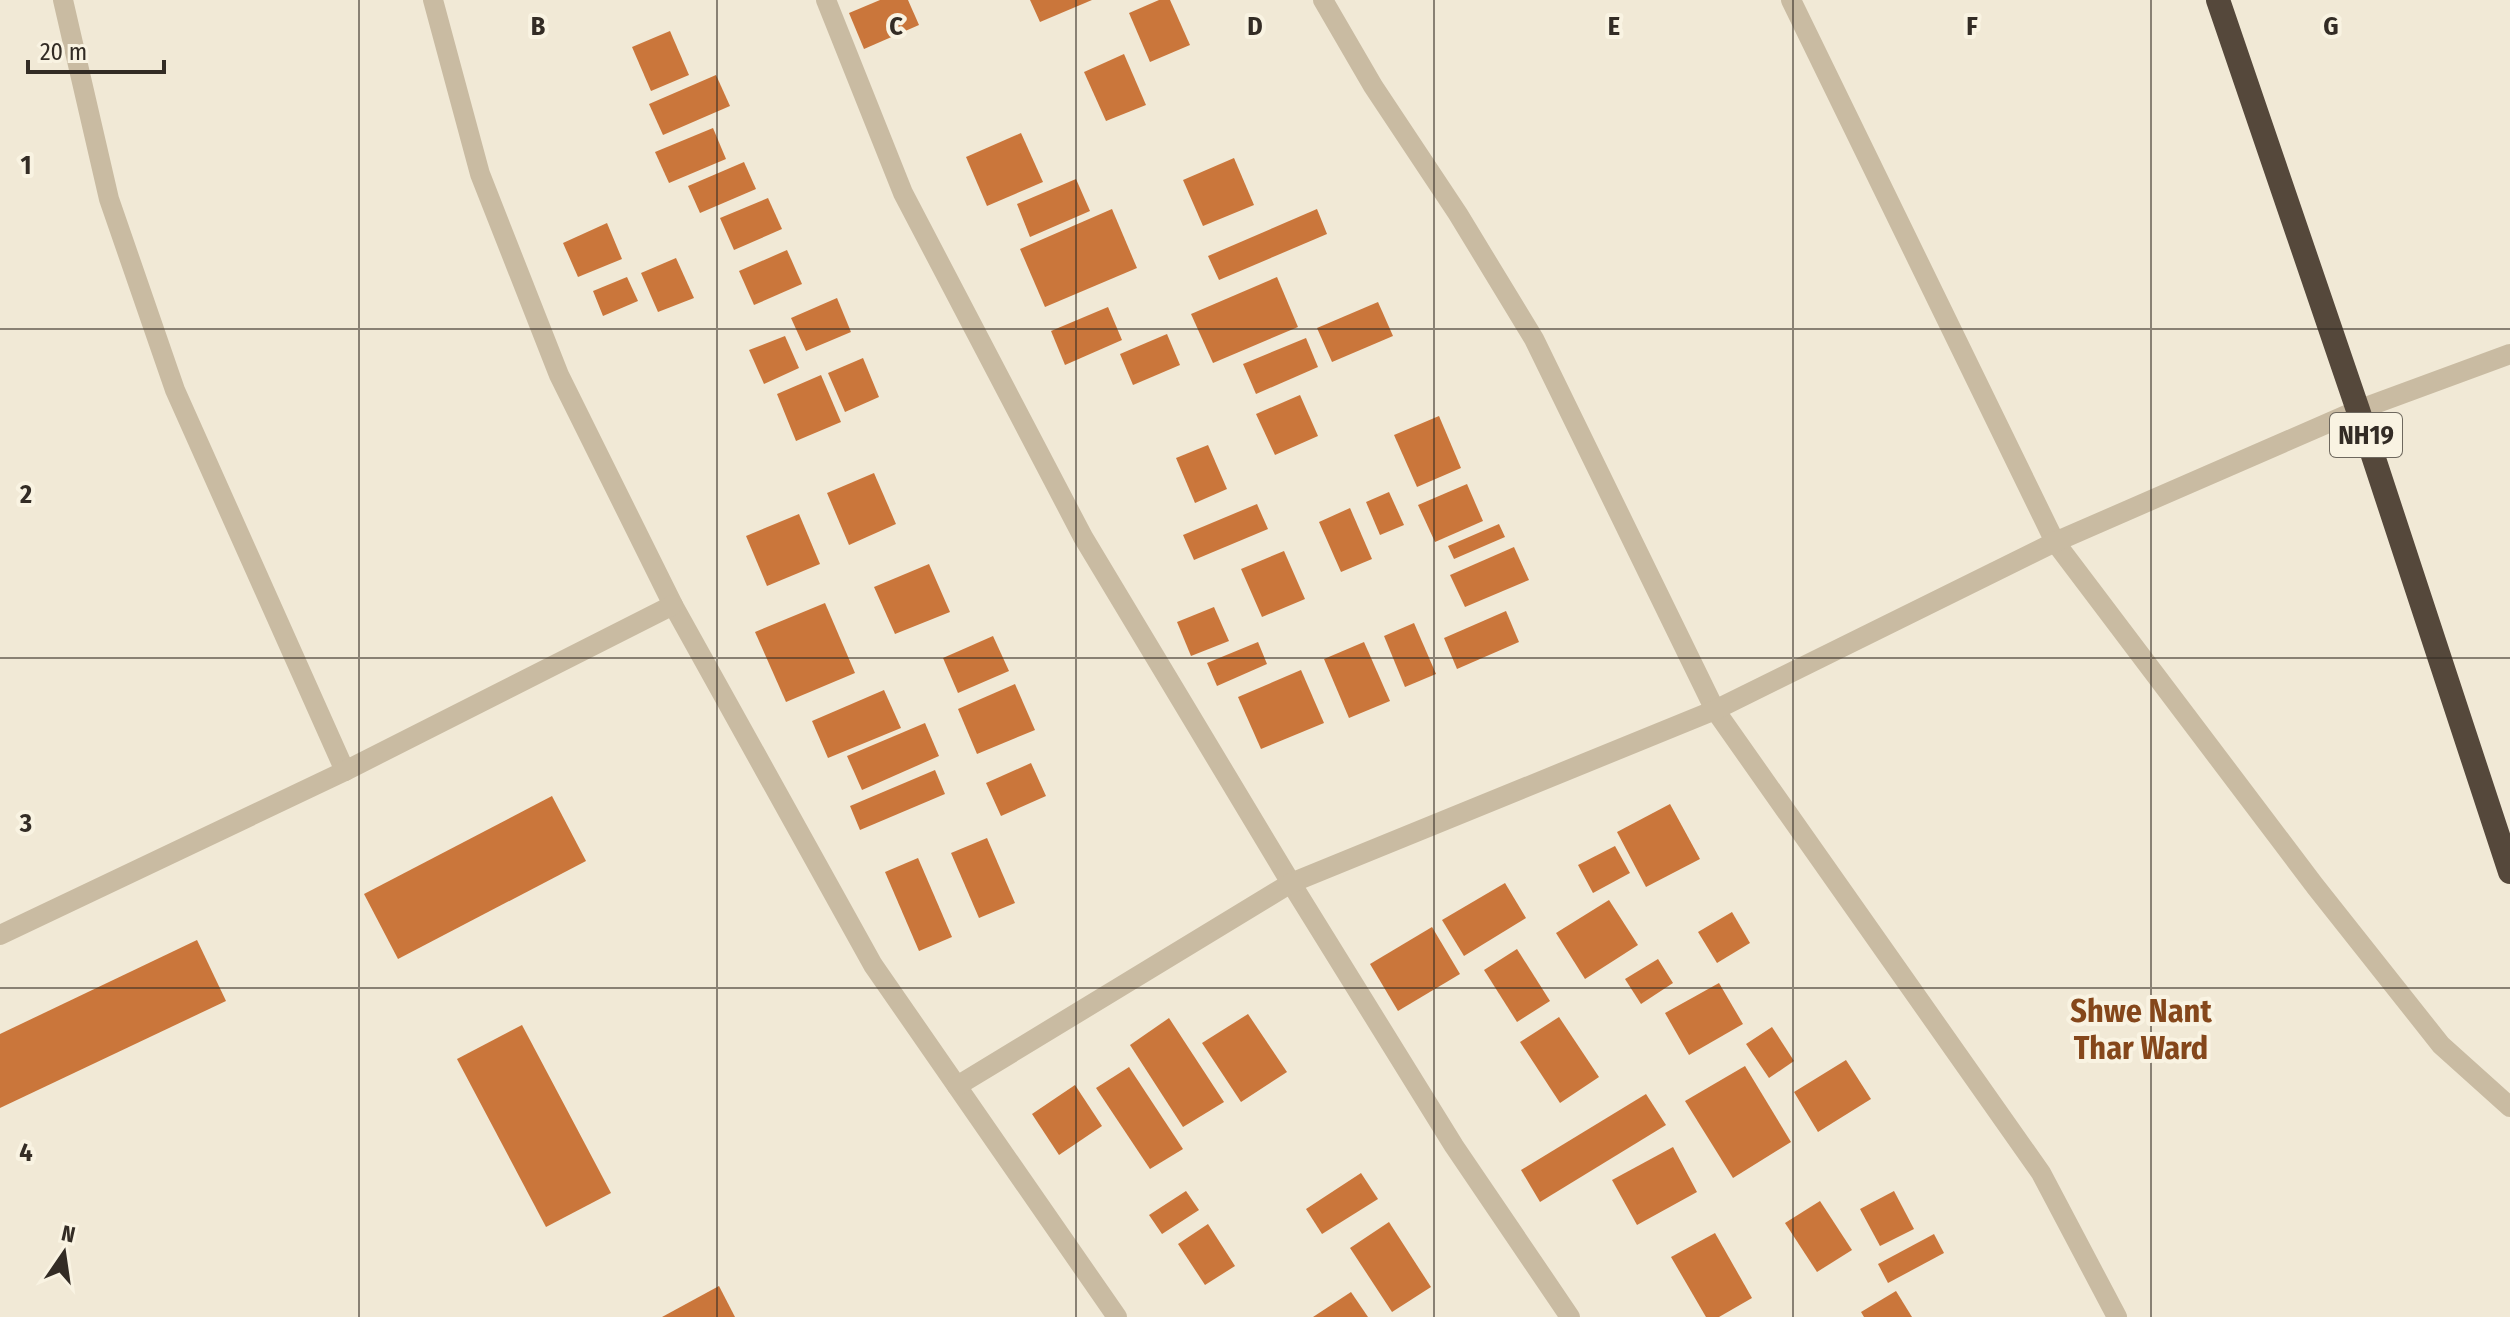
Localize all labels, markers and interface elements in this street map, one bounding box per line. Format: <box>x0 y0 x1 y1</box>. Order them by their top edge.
text: B <box>531 11 546 42</box>
text: C <box>889 11 903 42</box>
text: D <box>1247 11 1263 42</box>
text: E <box>1608 11 1620 42</box>
text: F <box>1966 11 1978 42</box>
text: G <box>2323 11 2339 42</box>
scale bar <box>28 24 164 74</box>
text: 20 m <box>40 38 87 66</box>
text: 1 <box>21 150 32 181</box>
road number: NH19 <box>2330 413 2402 457</box>
text: 2 <box>19 479 32 510</box>
text: 3 <box>19 808 32 839</box>
district label: Shwe Nant Thar Ward <box>2070 992 2212 1067</box>
text: 4 <box>19 1137 33 1168</box>
north arrow <box>24 1213 104 1293</box>
text: N <box>59 1219 78 1249</box>

